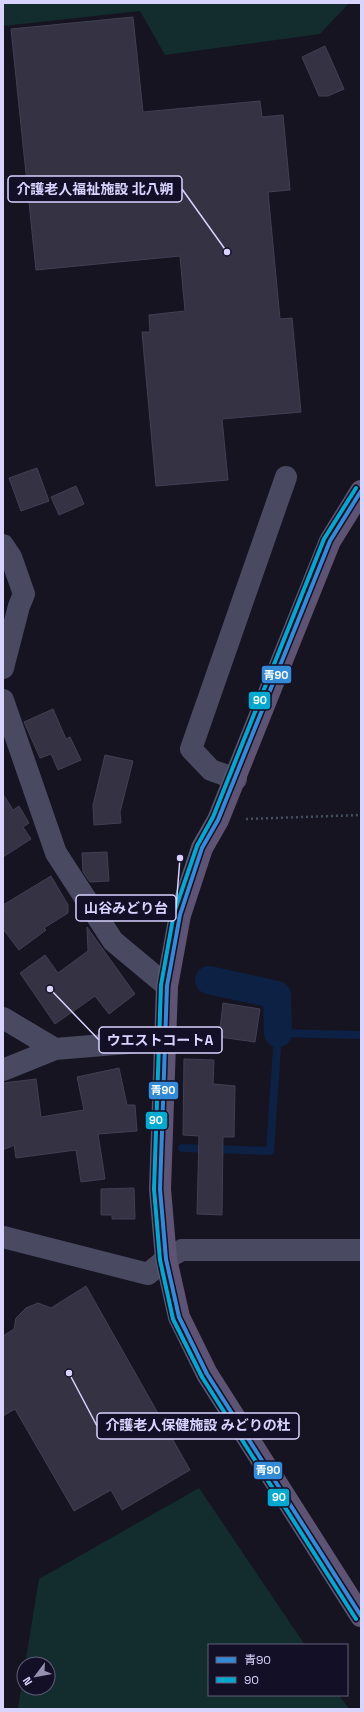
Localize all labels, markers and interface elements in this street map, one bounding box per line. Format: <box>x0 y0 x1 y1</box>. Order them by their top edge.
callout: 介護老人福祉施設 北八朔 <box>8 176 182 202</box>
text: 介護老人福祉施設 北八朔 <box>16 180 174 198</box>
line badge: 青90 <box>261 665 292 684</box>
text: 青90 <box>264 668 288 682</box>
line badge: 90 <box>248 691 271 710</box>
text: 90 <box>253 693 267 707</box>
callout: 山谷みどり台 <box>76 895 176 921</box>
text: 山谷みどり台 <box>84 899 168 917</box>
callout: ウエストコートA <box>99 1027 222 1053</box>
text: ウエストコートA <box>107 1031 214 1049</box>
line badge: 青90 <box>148 1081 179 1100</box>
text: 青90 <box>151 1083 175 1097</box>
line badge: 90 <box>145 1111 168 1130</box>
text: 90 <box>149 1113 163 1127</box>
callout: 介護老人保健施設 みどりの杜 <box>97 1413 299 1439</box>
text: 介護老人保健施設 みどりの杜 <box>105 1416 291 1434</box>
line badge: 青90 <box>253 1461 283 1480</box>
text: 青90 <box>256 1463 280 1477</box>
line badge: 90 <box>267 1488 290 1507</box>
text: 90 <box>272 1490 286 1504</box>
legend <box>208 1644 348 1696</box>
text: 青90 <box>244 1652 271 1668</box>
north arrow <box>16 1656 56 1696</box>
text: 90 <box>244 1672 259 1688</box>
text: N <box>20 1674 35 1688</box>

